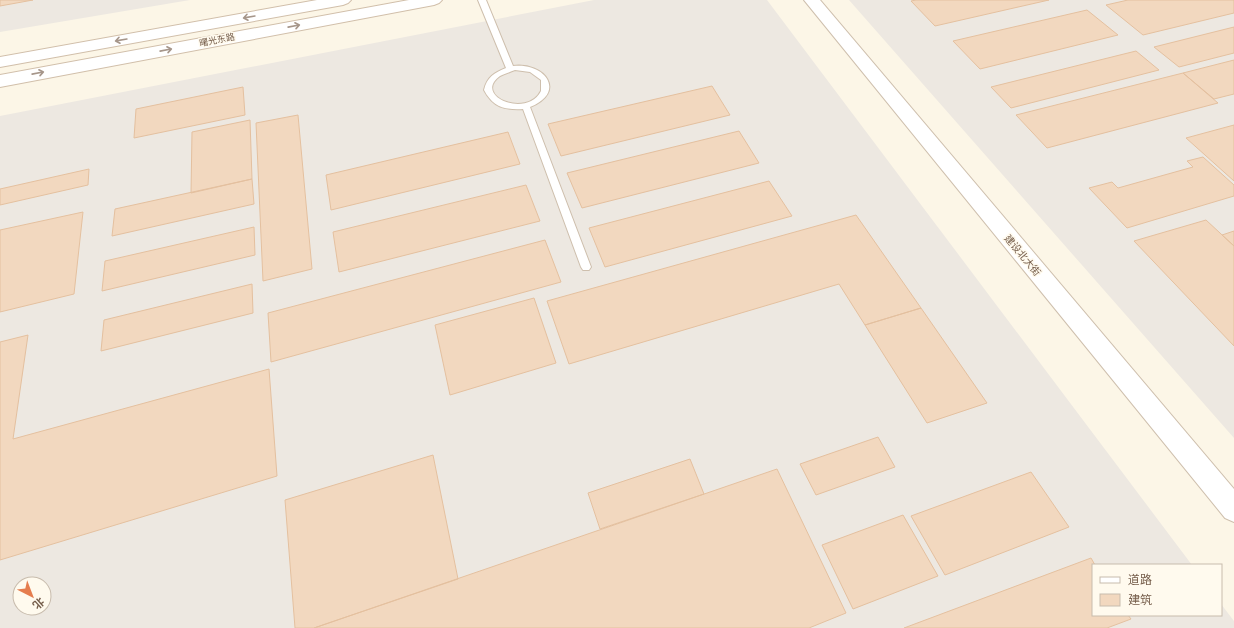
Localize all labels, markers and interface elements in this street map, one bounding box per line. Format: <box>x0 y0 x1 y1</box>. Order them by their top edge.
one-way arrow <box>243 13 256 21</box>
one-way arrow <box>287 22 300 30</box>
street label: 曙光东路 <box>198 31 236 48</box>
one-way arrow <box>115 36 128 44</box>
one-way arrow <box>159 45 172 53</box>
one-way arrow <box>31 69 44 77</box>
street label: 建设北大街 <box>1002 232 1044 279</box>
legend <box>1092 564 1222 616</box>
text: 道路 <box>1128 572 1152 587</box>
north arrow <box>12 576 52 616</box>
text: 建筑 <box>1128 592 1152 607</box>
text: 北 <box>30 595 47 612</box>

